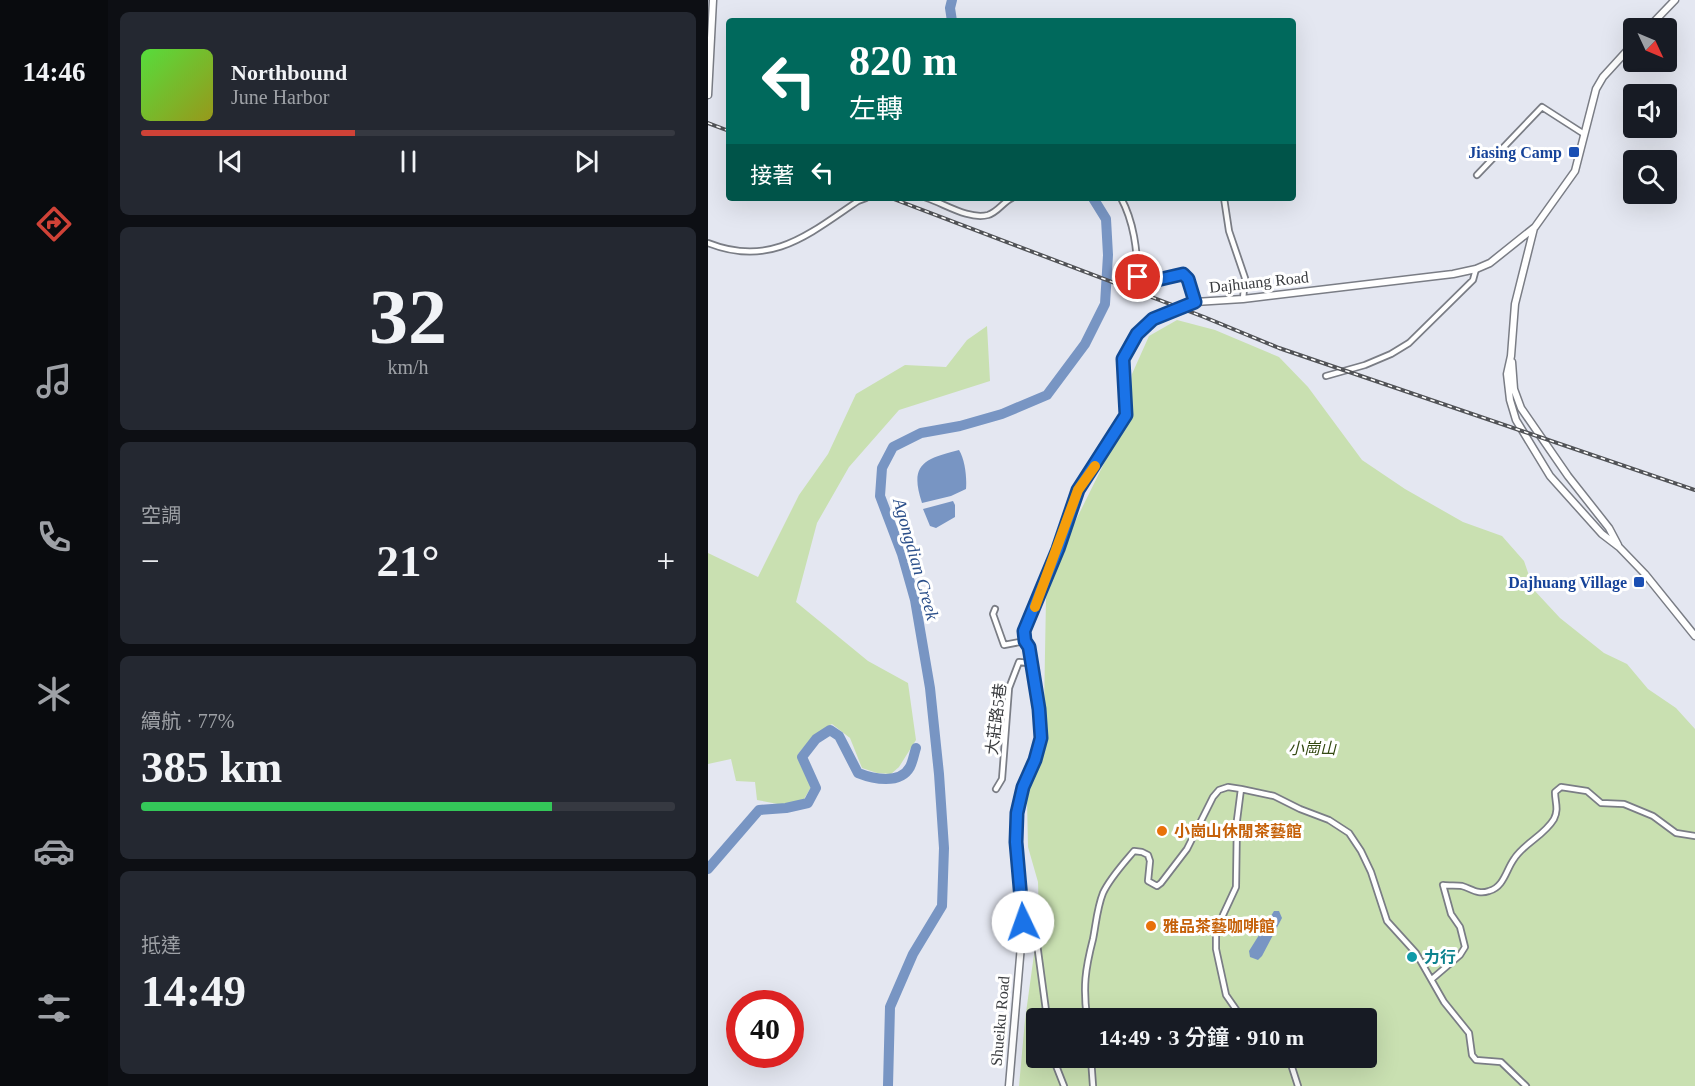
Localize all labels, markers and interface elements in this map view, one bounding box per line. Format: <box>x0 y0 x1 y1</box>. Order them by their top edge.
north arrow <box>1623 18 1677 72</box>
map controls <box>1623 18 1677 204</box>
text: 820 m <box>849 38 958 84</box>
icon: left <box>750 42 828 120</box>
text: 14:46 <box>23 57 86 87</box>
text: Northbound <box>231 60 347 85</box>
button: sound <box>1623 84 1677 138</box>
text: June Harbor <box>231 86 329 108</box>
text: 左轉 <box>849 94 903 124</box>
place label: Jiasing Camp <box>1468 144 1562 162</box>
icon: previous <box>214 145 247 178</box>
icon: pause <box>392 145 425 178</box>
icon: next <box>570 145 603 178</box>
marker: Jiasing Camp <box>1567 145 1581 159</box>
button: search <box>1623 150 1677 204</box>
icon: left <box>806 156 839 189</box>
text: 接著 <box>750 163 794 188</box>
icon: directions <box>33 203 75 245</box>
pin <box>1112 251 1163 302</box>
icon: arrive <box>1121 260 1154 293</box>
street label: Dajhuang Road <box>1208 268 1310 297</box>
text: 32 <box>369 273 447 360</box>
text: km/h <box>387 356 429 378</box>
icon: music <box>33 360 75 402</box>
water label: Agongdian Creek <box>889 495 943 623</box>
text: 空調 <box>141 504 181 526</box>
icon: phone <box>33 516 75 558</box>
text: 21° <box>377 536 440 586</box>
text: − <box>141 543 160 579</box>
text: + <box>656 543 675 579</box>
place label: Dajhuang Village <box>1508 574 1627 592</box>
marker: Dajhuang Village <box>1632 575 1646 589</box>
icon: climate <box>33 673 75 715</box>
street label: 大莊路5巷 <box>983 682 1009 756</box>
text: 續航 · 77% <box>141 710 234 732</box>
park label: 小崗山 <box>1288 740 1337 757</box>
text: 385 km <box>141 742 282 792</box>
place label: 小崗山休閒茶藝館 <box>1174 822 1302 840</box>
marker: 小崗山休閒茶藝館 <box>1155 824 1169 838</box>
icon: car <box>33 830 75 872</box>
position arrow <box>991 890 1055 954</box>
place label: 雅品茶藝咖啡館 <box>1163 918 1275 935</box>
marker: 雅品茶藝咖啡館 <box>1144 919 1158 933</box>
text: 抵達 <box>141 934 181 956</box>
place label: 力行 <box>1424 949 1456 966</box>
marker: 力行 <box>1405 950 1419 964</box>
text: 14:49 <box>141 966 246 1016</box>
street label: Shueiku Road <box>988 975 1012 1067</box>
icon: filters <box>33 987 75 1029</box>
speed limit sign: 40 <box>726 990 804 1068</box>
text: 14:49 · 3 分鐘 · 910 m <box>1099 1025 1304 1050</box>

